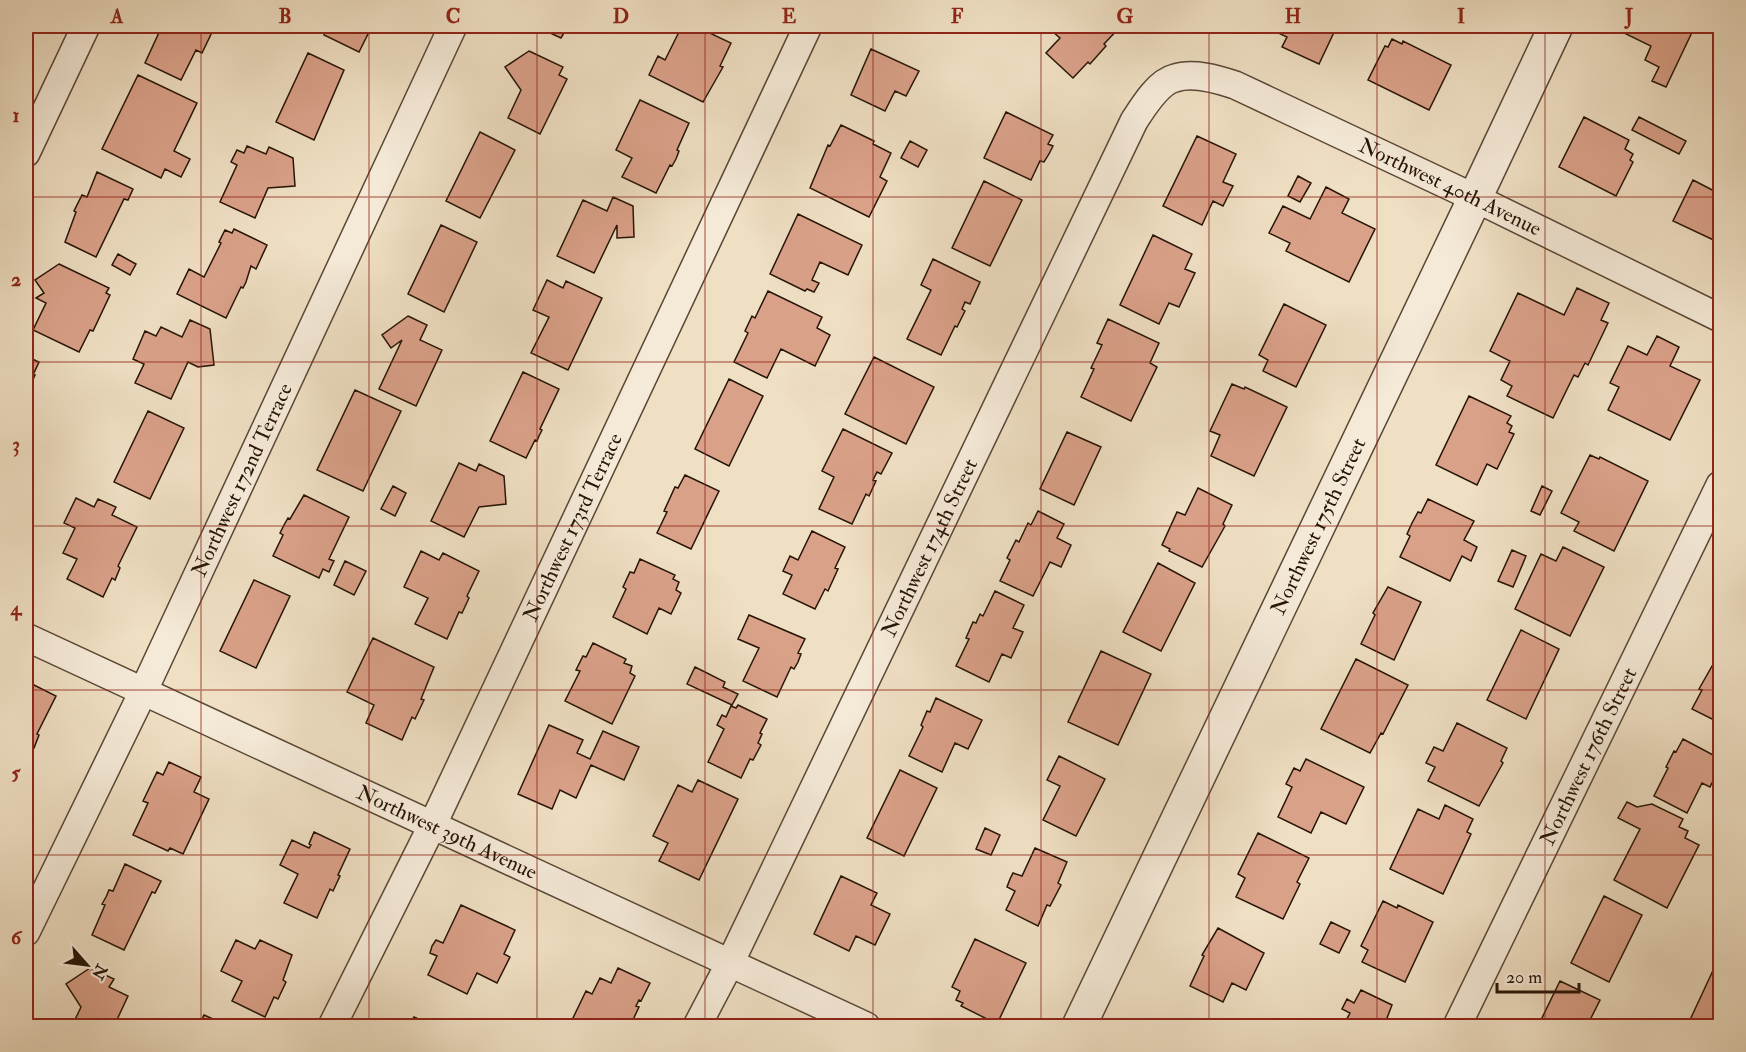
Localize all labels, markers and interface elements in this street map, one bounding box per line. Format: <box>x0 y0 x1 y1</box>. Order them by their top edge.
text: A <box>110 4 124 29</box>
text: B <box>278 4 292 29</box>
text: C <box>446 4 460 29</box>
text: D <box>613 4 629 29</box>
text: E <box>782 4 797 29</box>
text: F <box>951 4 964 29</box>
text: G <box>1117 4 1134 29</box>
text: H <box>1285 4 1301 29</box>
text: I <box>1457 4 1465 29</box>
text: J <box>1624 4 1633 29</box>
text: 1 <box>12 103 20 128</box>
street label: Northwest 40th Avenue <box>1354 132 1546 242</box>
text: 2 <box>11 267 21 292</box>
street label: Northwest 172nd Terrace <box>186 379 299 581</box>
street label: Northwest 173rd Terrace <box>517 429 629 626</box>
text: 3 <box>12 432 20 457</box>
street label: Northwest 175th Street <box>1265 433 1372 619</box>
street label: Northwest 174th Street <box>876 454 984 641</box>
text: 4 <box>10 596 23 621</box>
street label: Northwest 176th Street <box>1534 663 1643 850</box>
text: 5 <box>12 760 22 785</box>
street label: Northwest 39th Avenue <box>352 779 542 886</box>
text: 6 <box>11 925 23 950</box>
north arrow <box>57 935 117 995</box>
scale bar <box>1497 956 1580 994</box>
text: N <box>87 960 112 983</box>
text: 20 m <box>1506 966 1542 989</box>

